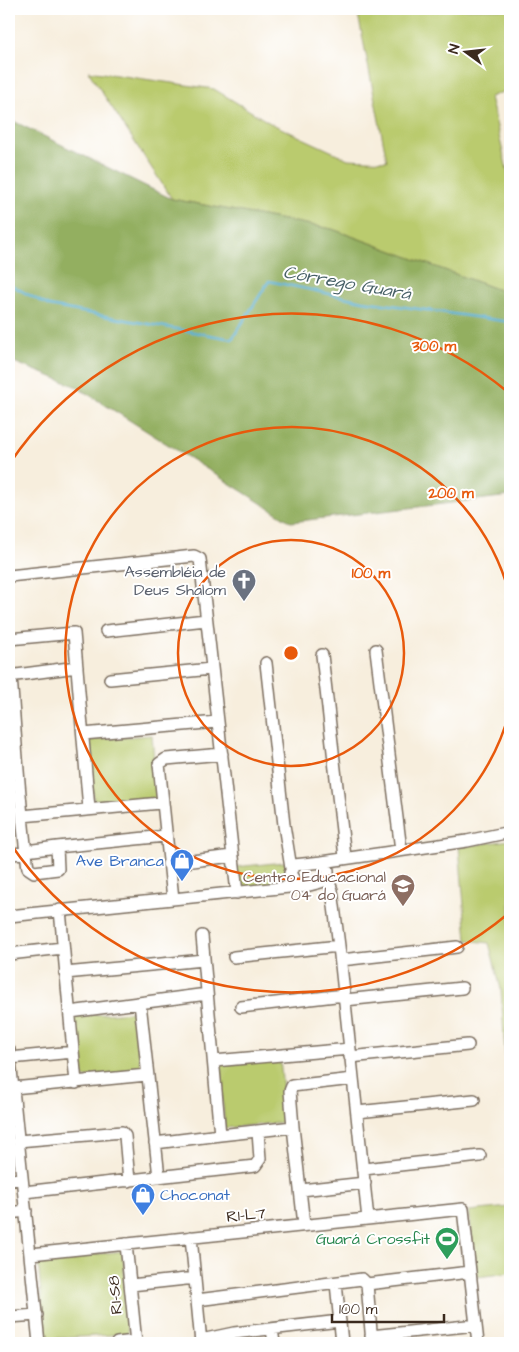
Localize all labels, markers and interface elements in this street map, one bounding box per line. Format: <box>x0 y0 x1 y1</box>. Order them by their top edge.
north arrow <box>442 28 492 78</box>
text: N <box>444 42 465 56</box>
water label: Córrego Guará <box>281 259 413 308</box>
text: 300 m <box>411 336 456 357</box>
text: 200 m <box>427 483 474 504</box>
place label: Assembléia de Deus Shalom <box>125 561 227 601</box>
text: 100 m <box>352 563 391 584</box>
church icon: Assembléia de Deus Shalom <box>231 568 257 602</box>
centre of rings <box>282 644 300 662</box>
shop icon: Ave Branca <box>169 848 195 882</box>
place label: Ave Branca <box>76 850 164 872</box>
place label: Centro Educacional 04 do Guará <box>243 866 386 906</box>
school or university icon: Centro Educacional 04 do Guará <box>390 873 416 907</box>
shop icon: Choconat <box>130 1182 156 1216</box>
place label: Choconat <box>160 1184 231 1206</box>
street label: R1-L7 <box>225 1202 267 1228</box>
sports icon: Guará Crossfit <box>434 1226 460 1260</box>
place label: Guará Crossfit <box>316 1228 431 1250</box>
street label: R1-S8 <box>102 1275 128 1315</box>
scale bar <box>332 1292 444 1324</box>
text: 100 m <box>339 1299 378 1320</box>

